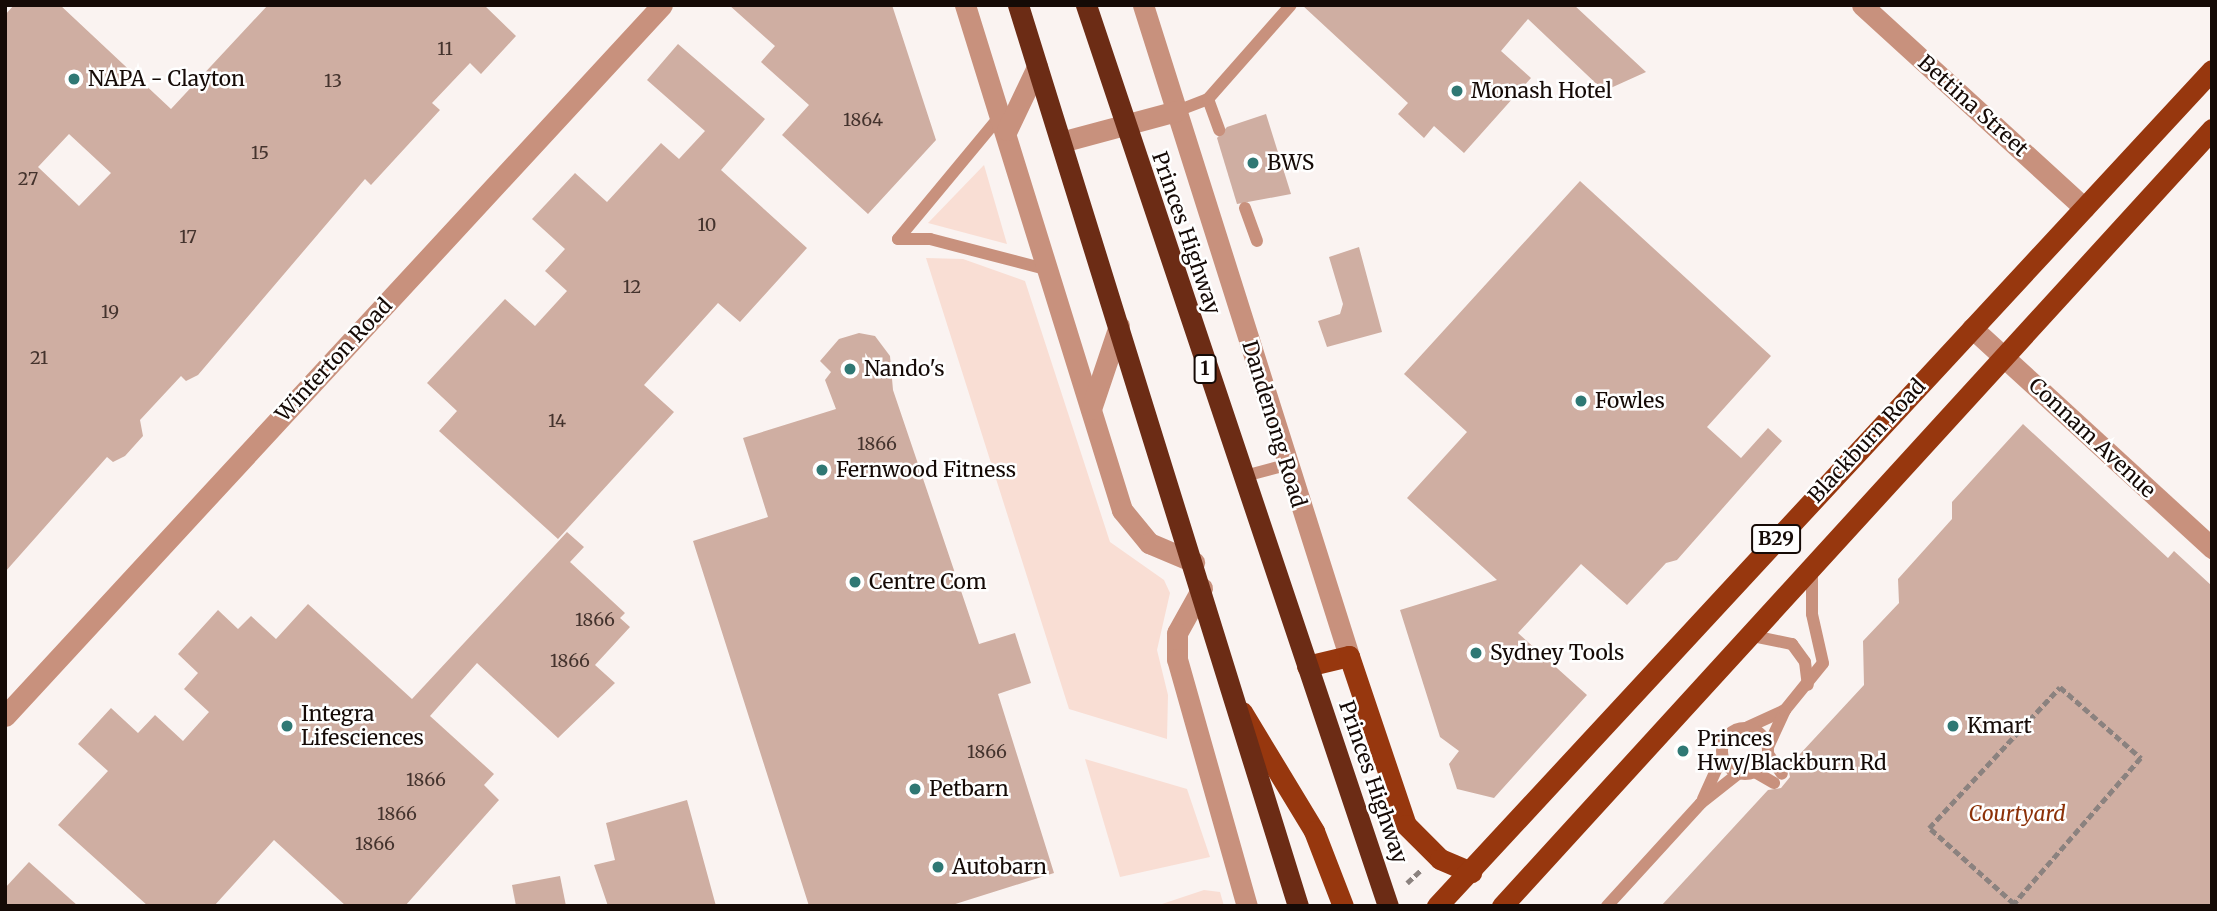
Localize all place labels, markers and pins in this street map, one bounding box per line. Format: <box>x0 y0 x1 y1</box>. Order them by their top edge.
place label: NAPA - Clayton <box>88 66 245 92</box>
marker: NAPA - Clayton <box>66 71 82 87</box>
place label: Monash Hotel <box>1471 78 1612 104</box>
marker: Monash Hotel <box>1449 83 1465 99</box>
place label: BWS <box>1267 150 1314 176</box>
marker: BWS <box>1245 155 1261 171</box>
place label: Nando's <box>864 356 945 382</box>
marker: Nando's <box>842 361 858 377</box>
place label: Fowles <box>1595 388 1665 414</box>
marker: Fowles <box>1573 393 1589 409</box>
place label: Fernwood Fitness <box>836 457 1016 483</box>
marker: Fernwood Fitness <box>814 462 830 478</box>
place label: Centre Com <box>869 569 987 595</box>
marker: Centre Com <box>847 574 863 590</box>
place label: Sydney Tools <box>1490 640 1624 666</box>
marker: Sydney Tools <box>1468 645 1484 661</box>
place label: Integra Lifesciences <box>301 701 424 751</box>
place label: Kmart <box>1967 713 2032 739</box>
marker: Integra Lifesciences <box>279 718 295 734</box>
marker: Kmart <box>1945 718 1961 734</box>
place label: Princes Hwy/Blackburn Rd <box>1697 726 1887 776</box>
marker: Princes Hwy/Blackburn Rd <box>1675 743 1691 759</box>
place label: Petbarn <box>929 776 1009 802</box>
marker: Petbarn <box>907 781 923 797</box>
place label: Autobarn <box>952 854 1047 880</box>
marker: Autobarn <box>930 859 946 875</box>

